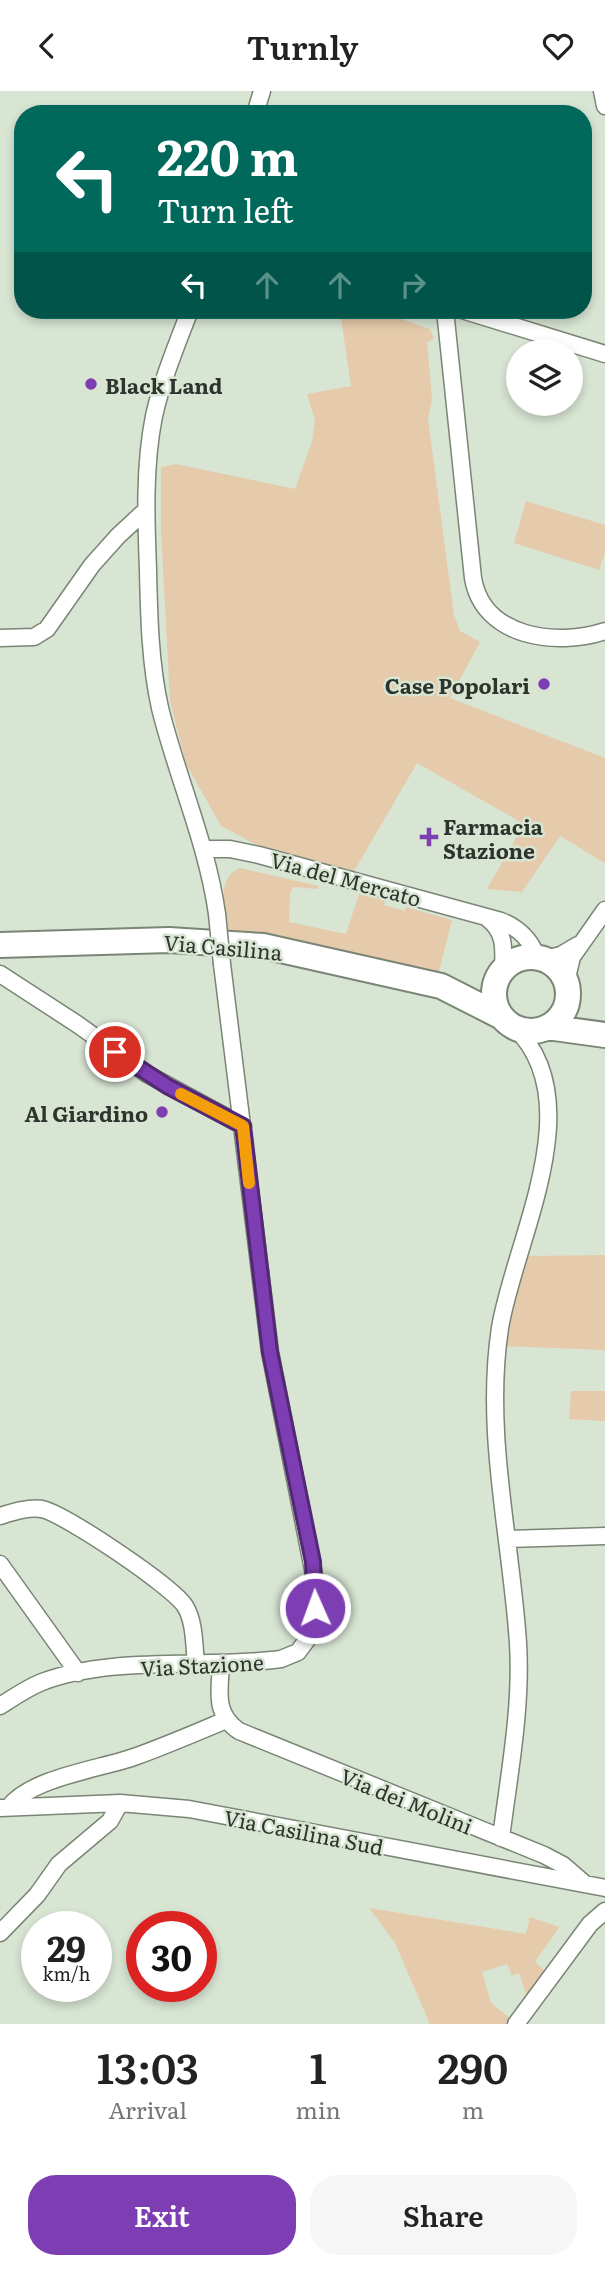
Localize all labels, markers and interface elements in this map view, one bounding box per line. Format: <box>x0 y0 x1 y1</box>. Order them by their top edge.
text: Turnly <box>247 22 359 70</box>
icon: back <box>28 27 66 65</box>
icon: heart <box>539 27 577 65</box>
text: 220 m <box>157 118 298 191</box>
icon: left <box>42 133 133 224</box>
text: Turn left <box>157 185 294 233</box>
icon: left <box>175 266 213 304</box>
icon: ahead <box>248 266 286 304</box>
icon: ahead <box>321 266 359 304</box>
icon: right <box>394 266 432 304</box>
map controls <box>506 339 583 416</box>
button: layers <box>506 339 583 416</box>
place label: Black Land <box>105 369 223 400</box>
marker: Black Land <box>83 376 99 392</box>
place label: Case Popolari <box>385 669 530 700</box>
marker: Case Popolari <box>536 676 552 692</box>
place label: Farmacia Stazione <box>443 810 544 865</box>
marker: Farmacia Stazione <box>421 829 437 845</box>
street label: Via del Mercato <box>267 843 425 913</box>
street label: Via Casilina <box>162 925 284 967</box>
pin <box>85 1022 145 1082</box>
icon: arrive <box>96 1033 134 1071</box>
place label: Al Giardino <box>24 1097 148 1128</box>
marker: Al Giardino <box>154 1104 170 1120</box>
position arrow <box>278 1571 352 1645</box>
street label: Via Stazione <box>139 1645 265 1683</box>
street label: Via dei Molini <box>336 1759 478 1841</box>
street label: Via Casilina Sud <box>222 1800 386 1862</box>
speed limit sign: 30 <box>126 1911 217 2002</box>
text: 29 <box>47 1921 86 1973</box>
text: km/h <box>43 1960 90 1987</box>
text: 13:03 <box>97 2035 199 2097</box>
text: 1 <box>310 2035 327 2097</box>
text: 290 <box>438 2035 508 2097</box>
text: Arrival <box>109 2092 187 2126</box>
text: min <box>296 2092 341 2126</box>
text: m <box>462 2092 484 2126</box>
button: Exit <box>28 2175 296 2255</box>
button: Share <box>310 2175 577 2255</box>

